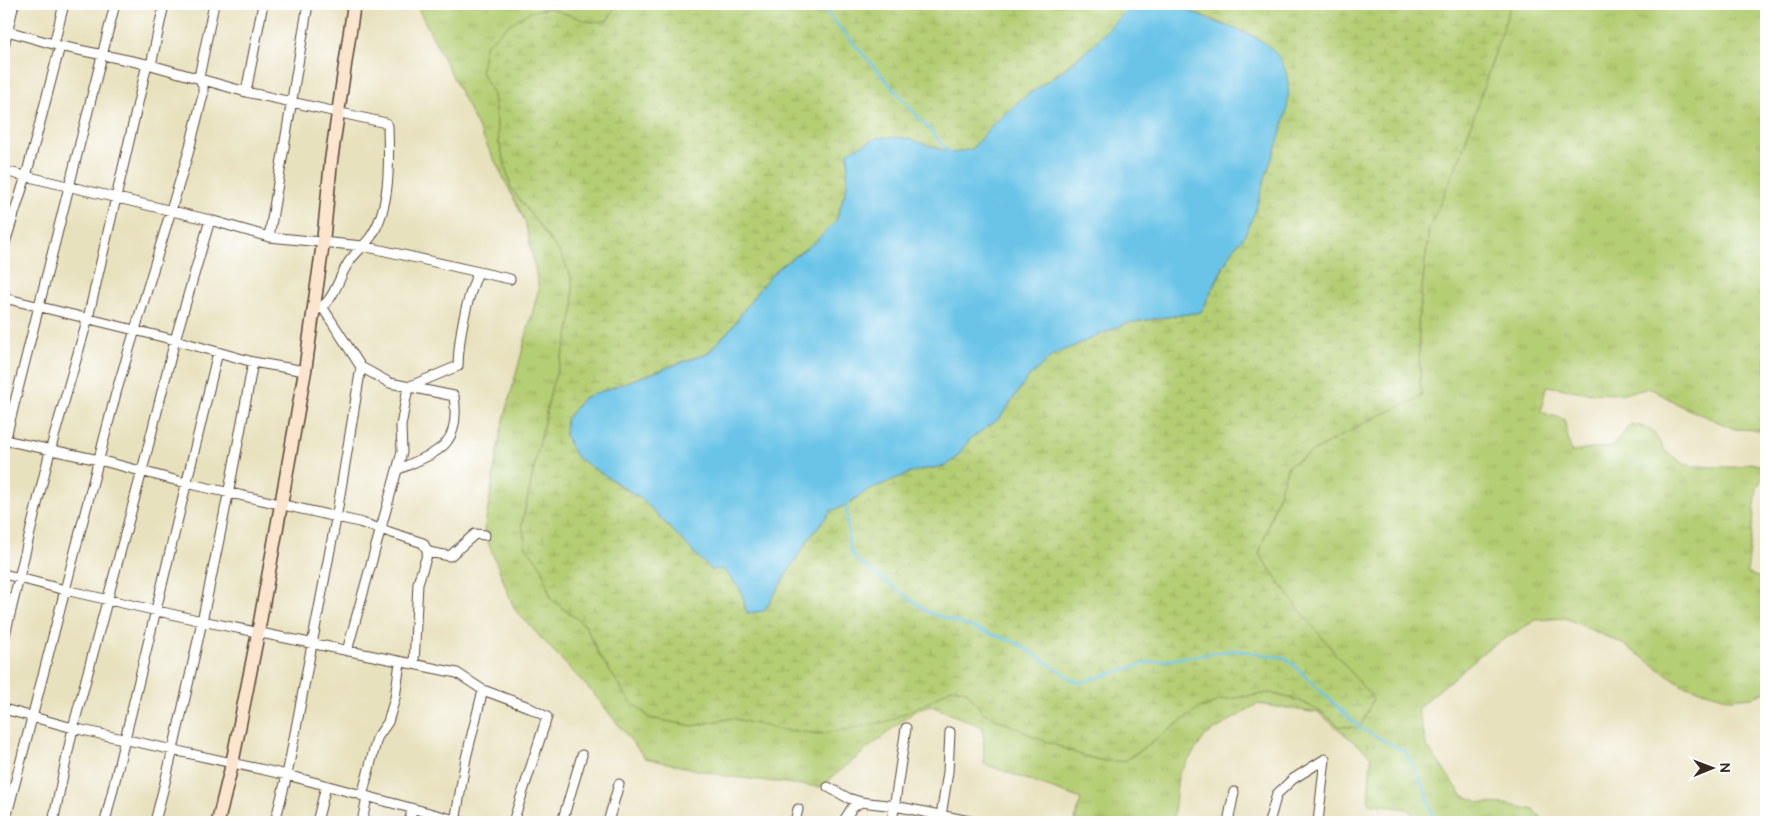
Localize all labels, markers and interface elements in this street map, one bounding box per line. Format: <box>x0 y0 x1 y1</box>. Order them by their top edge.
north arrow <box>1688 744 1738 794</box>
text: N <box>1716 762 1733 773</box>

